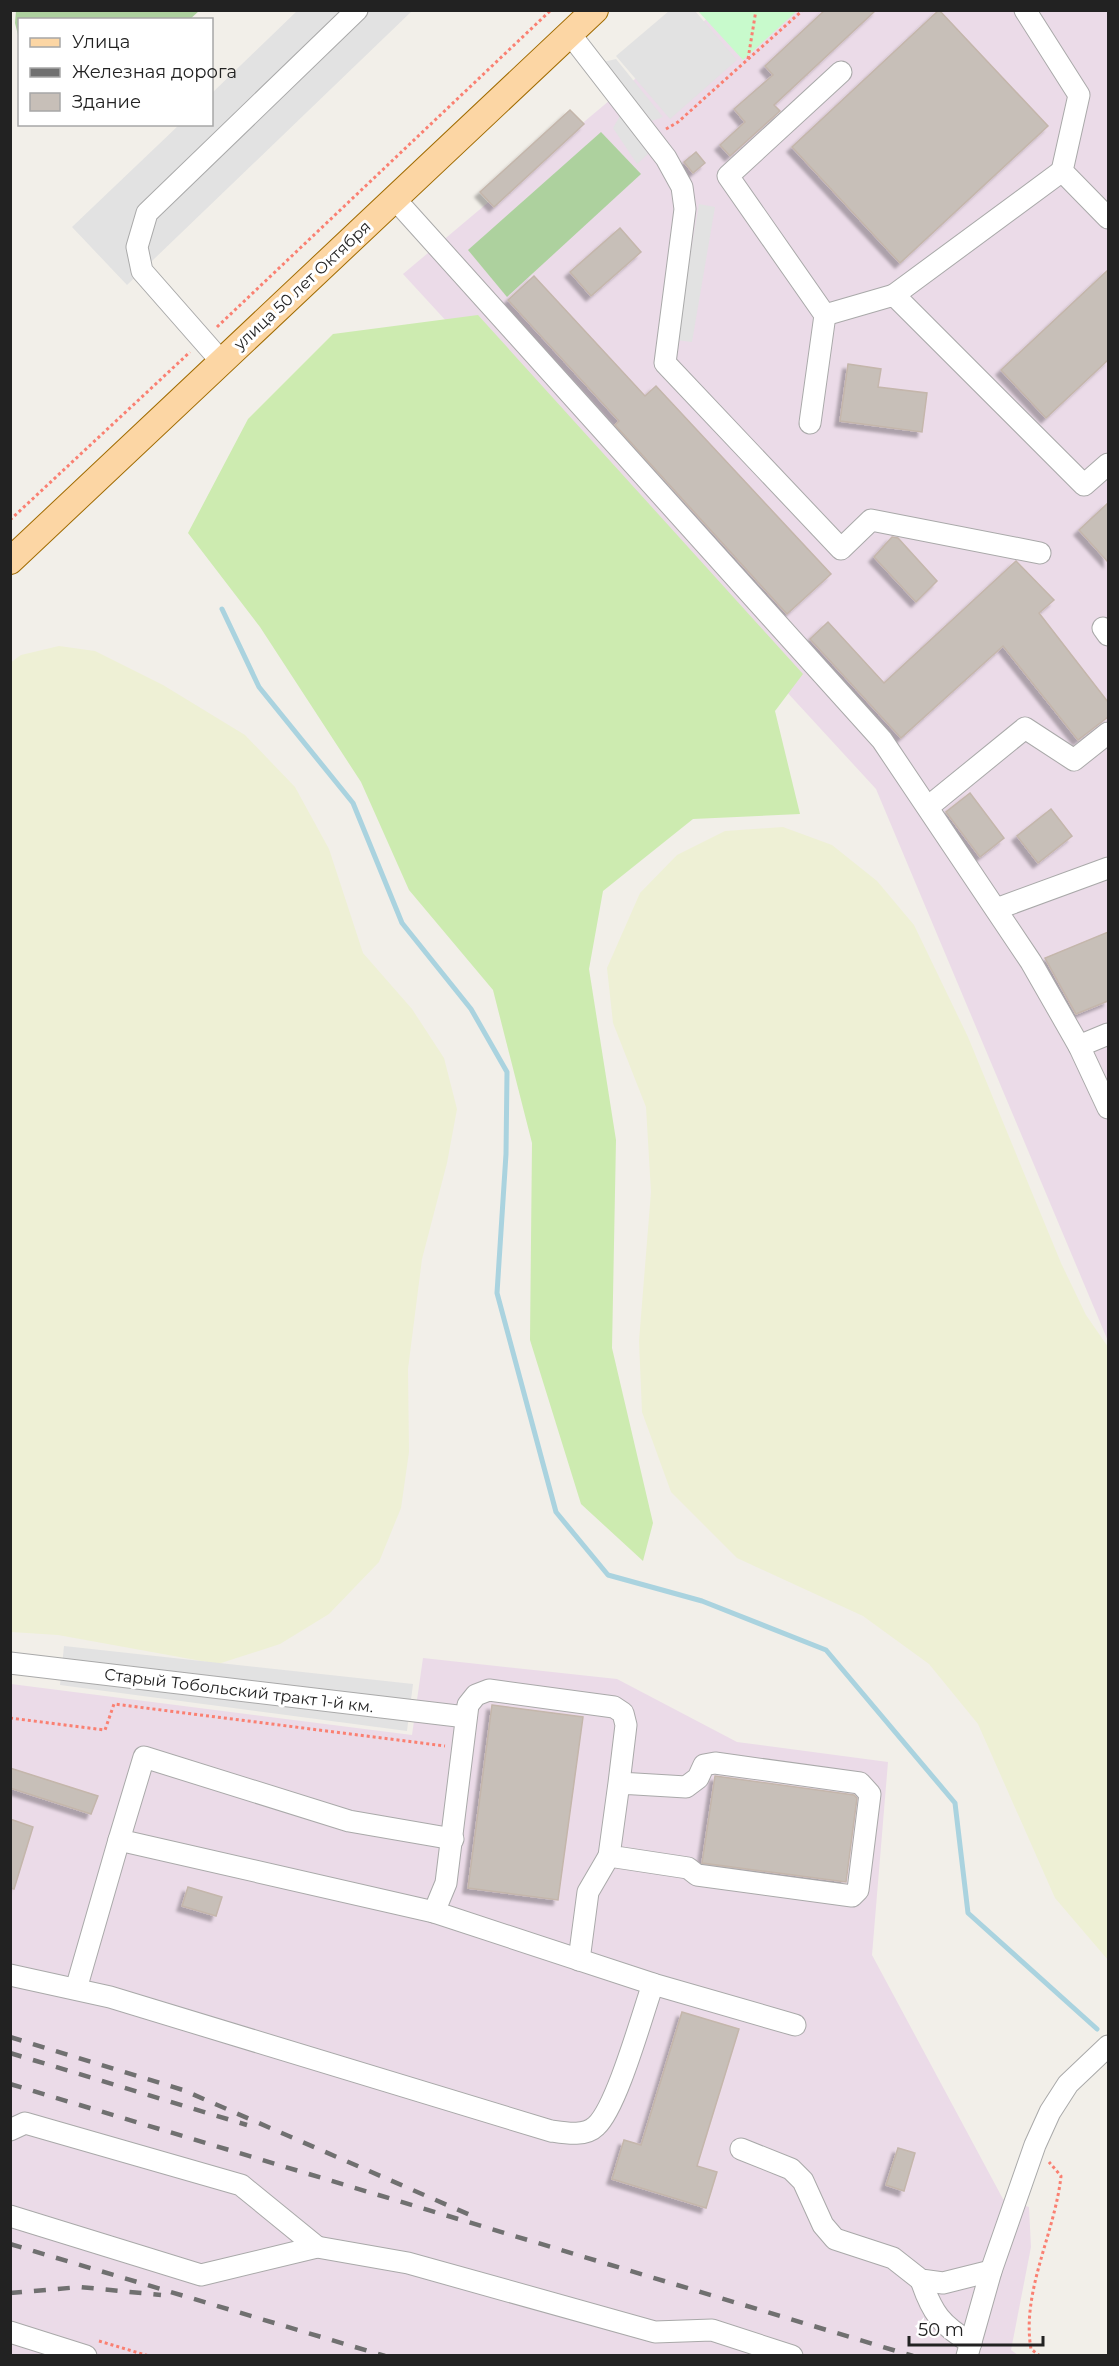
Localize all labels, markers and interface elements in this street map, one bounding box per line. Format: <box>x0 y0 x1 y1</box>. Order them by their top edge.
legend <box>18 18 213 126</box>
text: Улица <box>72 31 130 53</box>
text: Железная дорога <box>72 61 237 83</box>
text: Здание <box>72 91 141 113</box>
street label: улица 50 лет Октября <box>229 217 375 354</box>
street label: Старый Тобольский тракт 1-й км. <box>103 1665 375 1716</box>
scale bar <box>909 2309 1042 2347</box>
text: 50 m <box>918 2319 964 2341</box>

